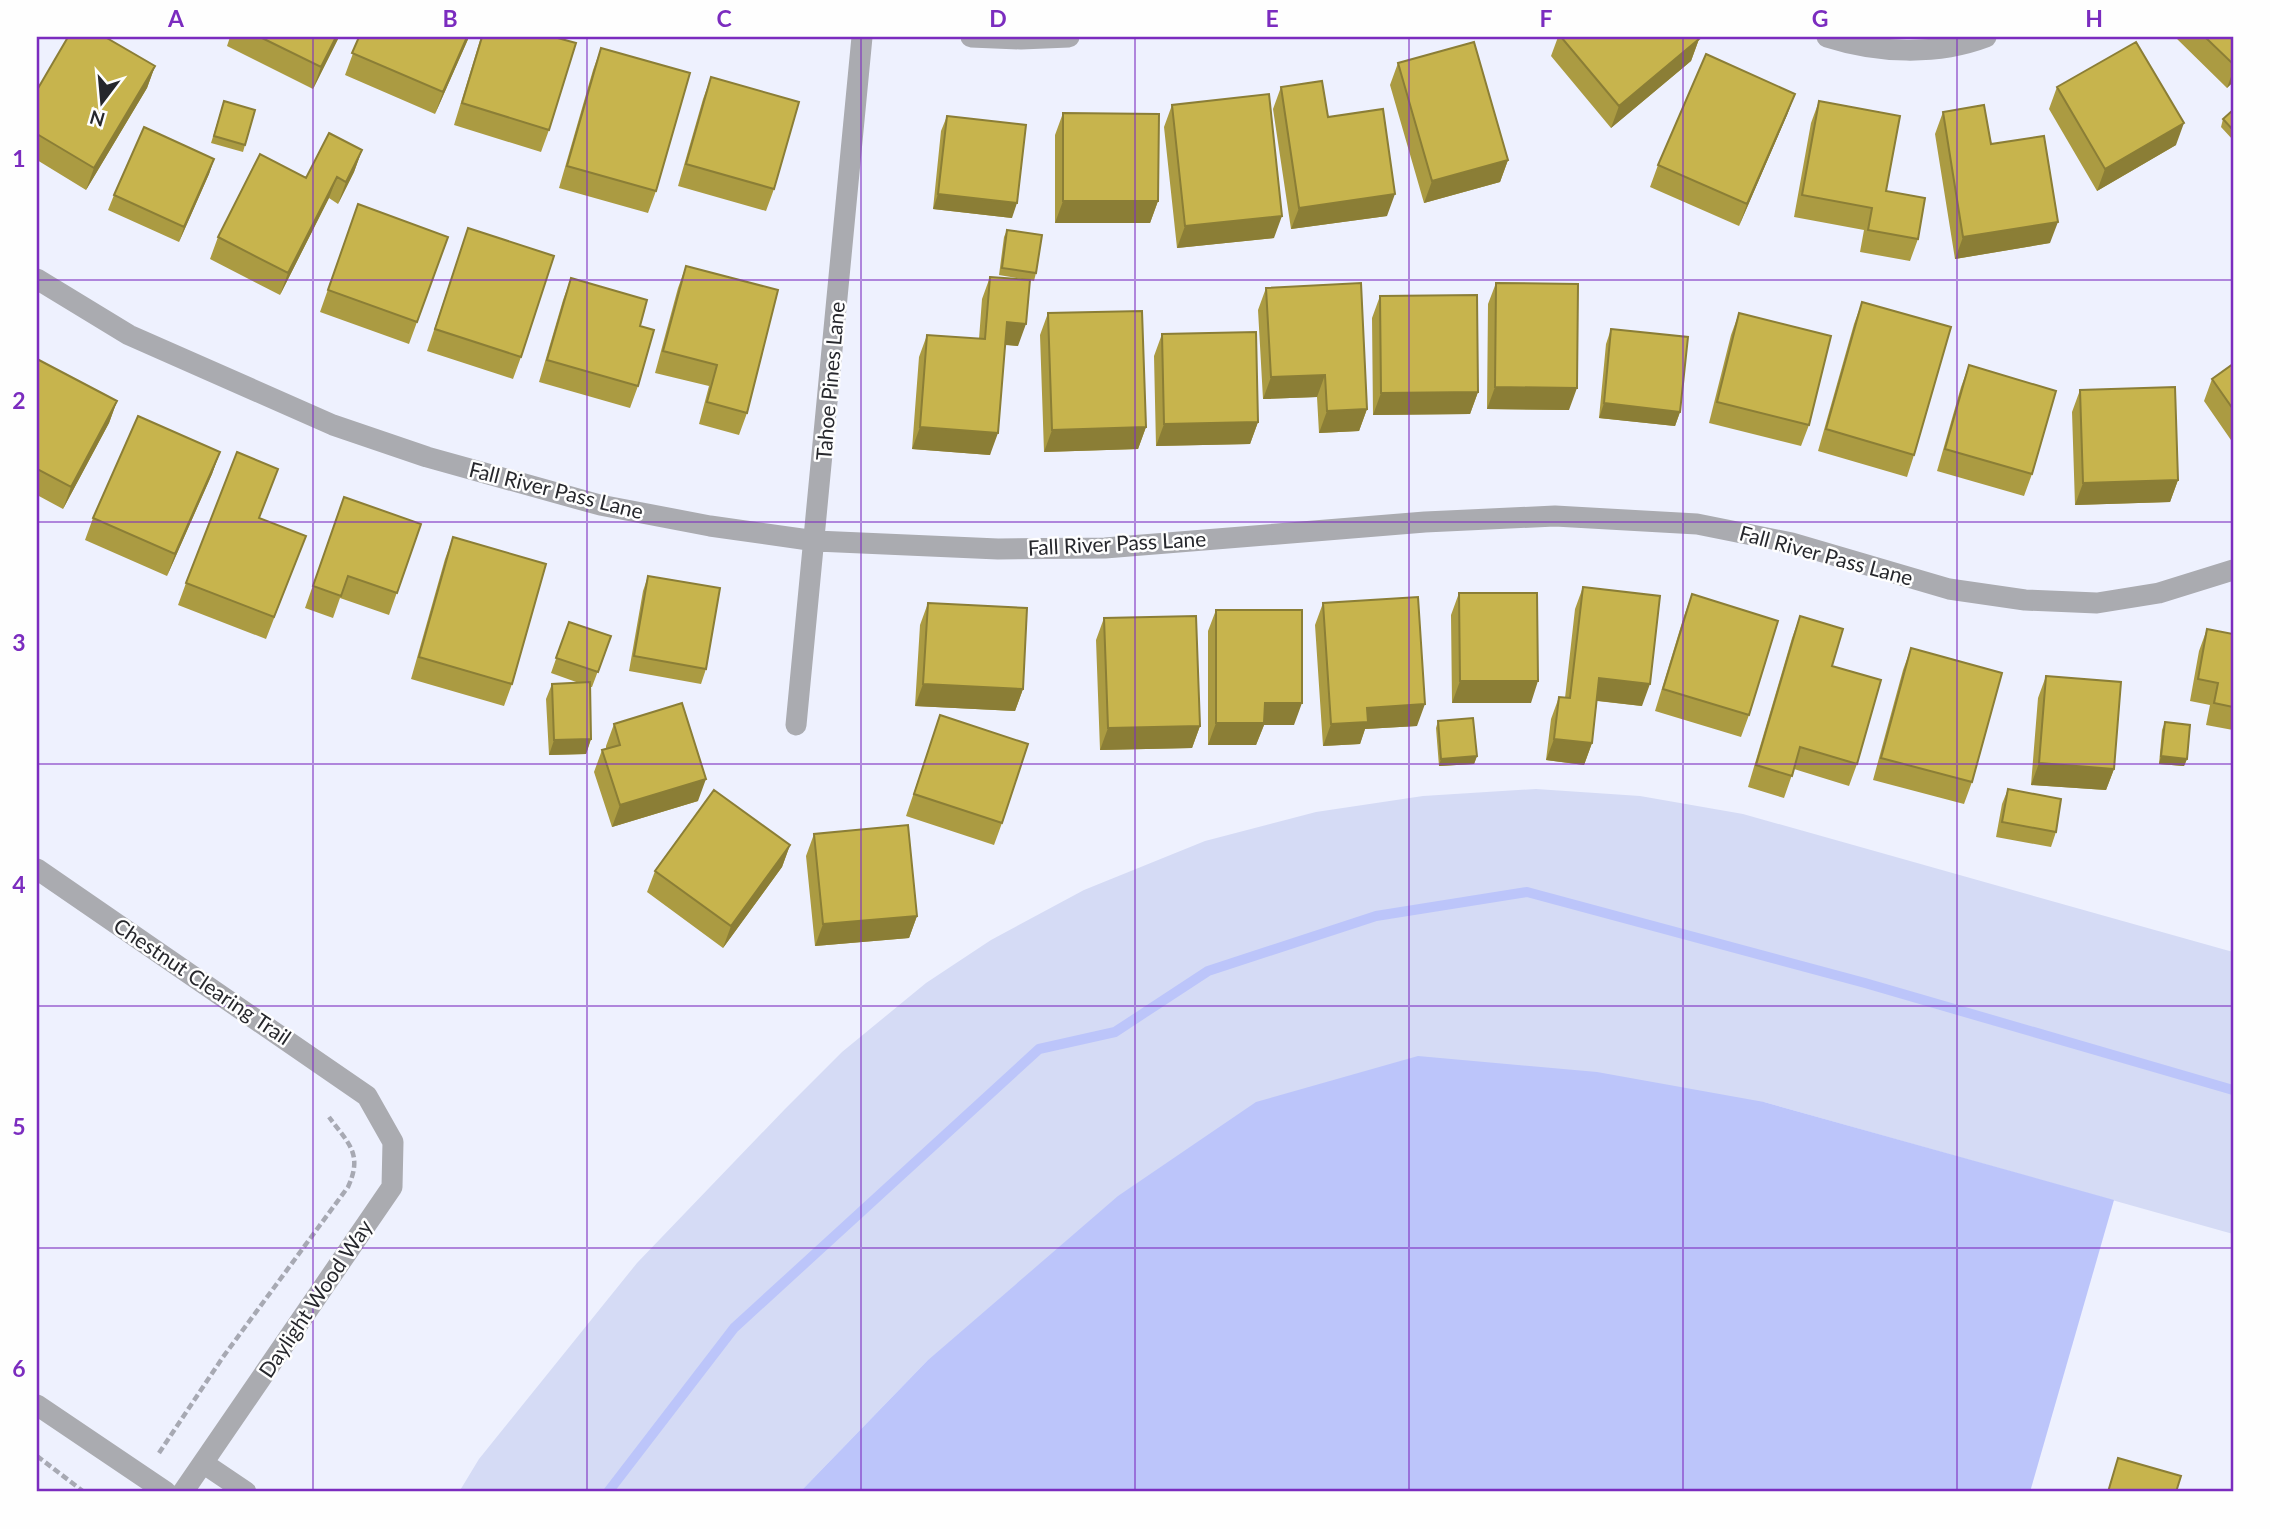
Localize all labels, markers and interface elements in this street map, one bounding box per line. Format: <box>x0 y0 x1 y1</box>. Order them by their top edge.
text: A <box>167 4 185 32</box>
text: B <box>442 4 458 32</box>
text: C <box>716 4 732 32</box>
text: D <box>989 4 1007 32</box>
text: E <box>1265 4 1279 32</box>
text: F <box>1539 4 1553 32</box>
text: G <box>1812 4 1828 32</box>
text: H <box>2085 4 2103 32</box>
north arrow <box>66 66 136 136</box>
text: N <box>87 106 107 132</box>
text: 1 <box>12 144 26 172</box>
street label: Tahoe Pines Lane <box>810 300 849 461</box>
text: 2 <box>12 386 26 414</box>
street label: Fall River Pass Lane <box>467 456 646 523</box>
street label: Fall River Pass Lane <box>1737 519 1916 590</box>
street label: Fall River Pass Lane <box>1027 525 1207 560</box>
text: 3 <box>12 628 26 656</box>
text: 4 <box>12 870 26 898</box>
street label: Chestnut Clearing Trail <box>109 912 296 1049</box>
text: 5 <box>12 1112 26 1140</box>
street label: Daylight Wood Way <box>253 1215 377 1382</box>
text: 6 <box>12 1354 26 1382</box>

